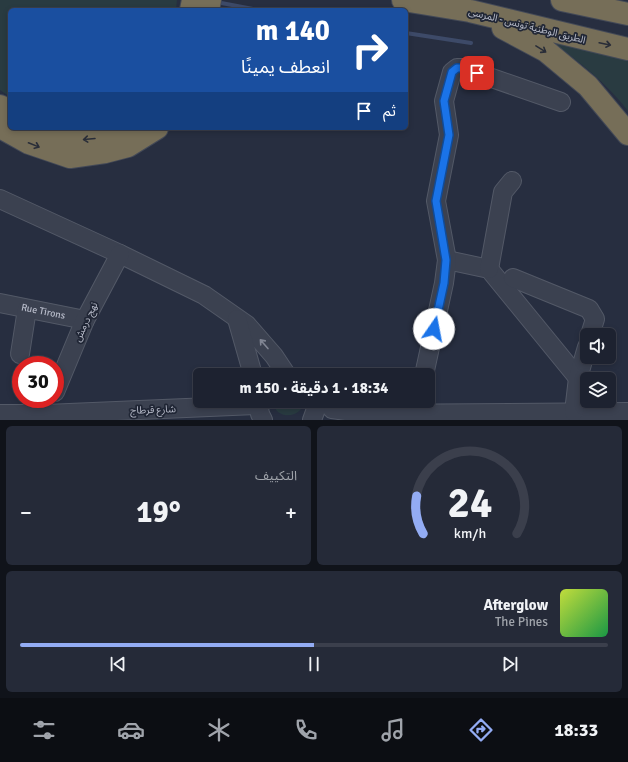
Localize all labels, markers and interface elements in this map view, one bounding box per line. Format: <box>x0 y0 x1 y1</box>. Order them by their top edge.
street label: الطريق الوطنية تونس - المرسى <box>467 6 587 46</box>
text: 140 m <box>256 14 330 48</box>
icon: right <box>344 24 396 76</box>
one-way arrow <box>598 41 611 49</box>
one-way arrow <box>536 45 547 53</box>
text: انعطف يمينًا <box>241 56 330 78</box>
pin <box>460 56 494 90</box>
icon: arrive <box>466 62 488 84</box>
icon: arrive <box>353 100 375 122</box>
text: ثم <box>383 102 396 120</box>
one-way arrow <box>83 135 96 142</box>
one-way arrow <box>28 142 40 150</box>
street label: نهج درمش <box>72 300 101 344</box>
street label: Rue Tirons <box>20 301 67 322</box>
position arrow <box>413 308 455 350</box>
map controls <box>580 328 616 408</box>
button: sound <box>580 328 616 364</box>
one-way arrow <box>259 339 268 349</box>
speed limit sign: 30 <box>12 356 64 408</box>
button: layers <box>580 372 616 408</box>
text: 18:34 · 1 دقيقة · 150 m <box>240 379 388 397</box>
street label: شارع قرطاج <box>130 403 176 418</box>
text: التكييف <box>255 468 297 484</box>
text: 24 <box>447 477 492 528</box>
text: 19° <box>136 494 181 531</box>
text: − <box>20 499 32 526</box>
text: + <box>285 499 297 526</box>
text: km/h <box>453 524 486 541</box>
text: Afterglow <box>484 596 548 614</box>
text: The Pines <box>495 614 548 630</box>
icon: previous <box>107 653 129 675</box>
icon: pause <box>303 653 325 675</box>
icon: next <box>499 653 521 675</box>
icon: filters <box>30 716 58 744</box>
icon: car <box>117 716 145 744</box>
icon: climate <box>205 716 233 744</box>
icon: phone <box>292 716 320 744</box>
icon: music <box>379 716 407 744</box>
icon: directions <box>467 716 495 744</box>
text: 18:33 <box>554 719 598 741</box>

